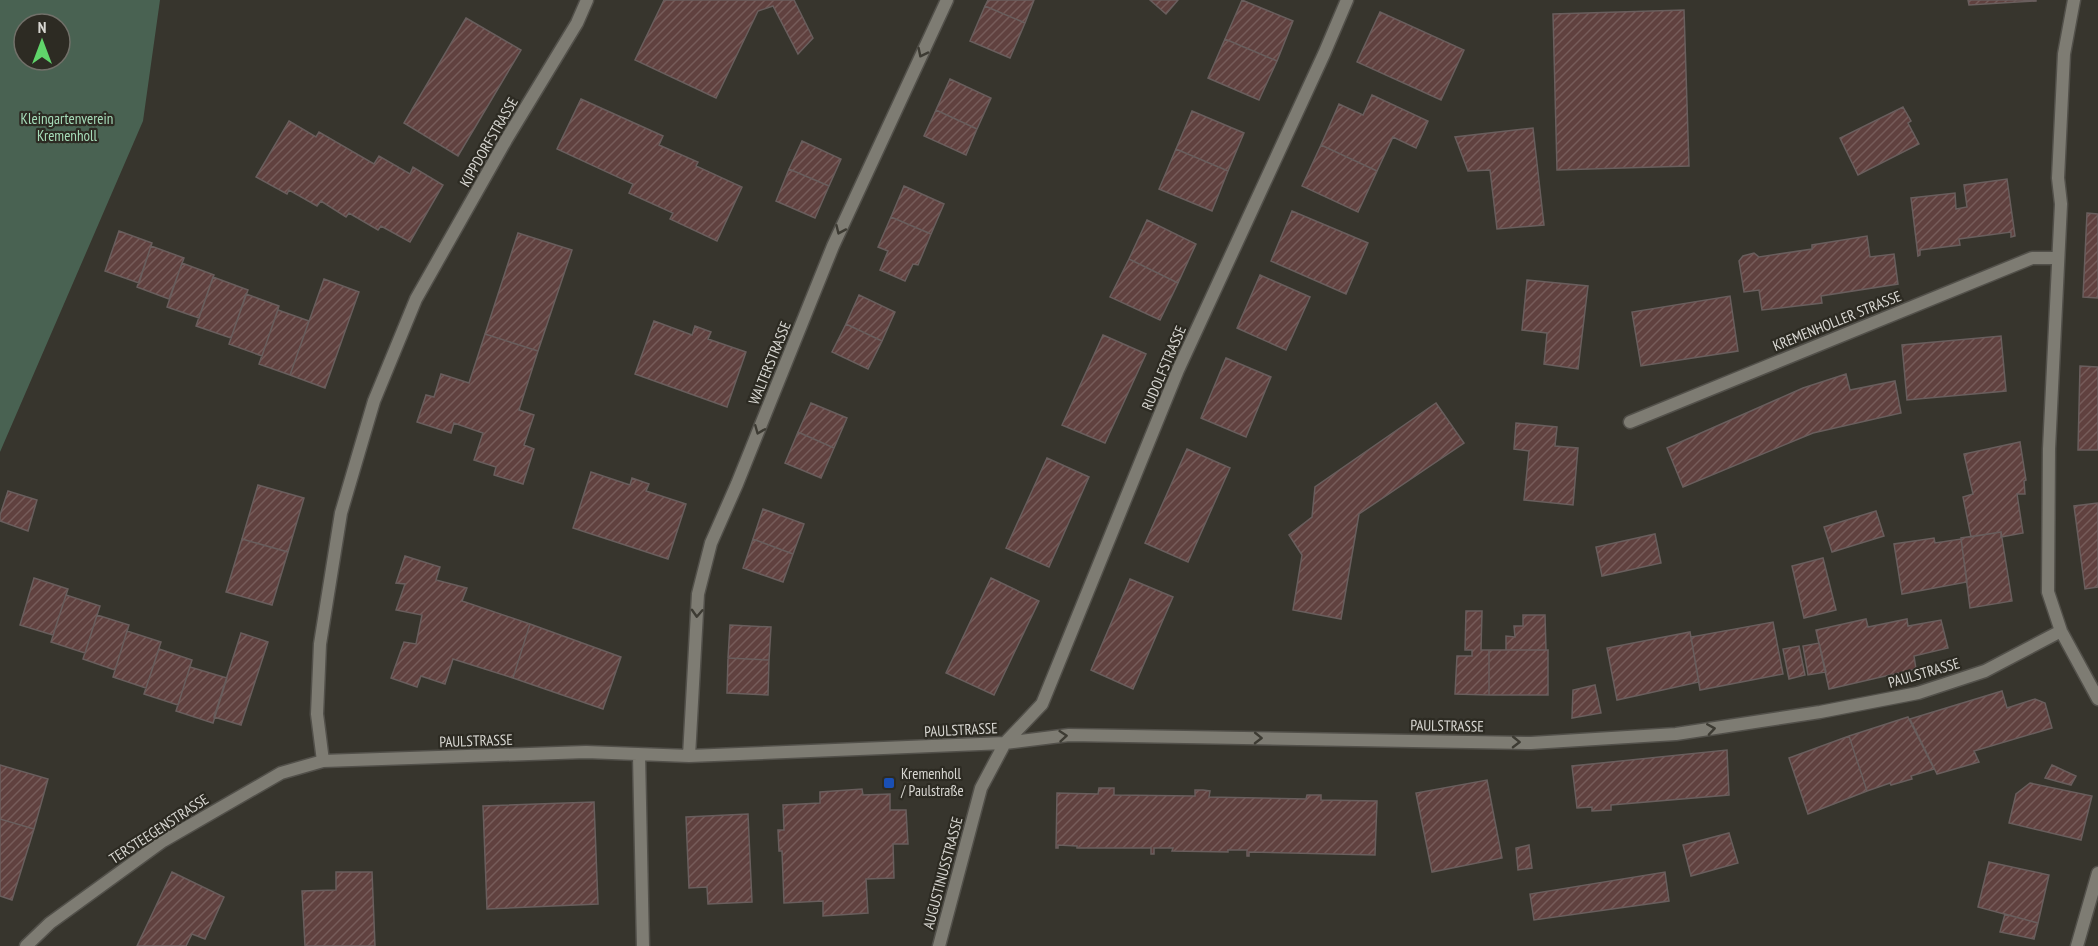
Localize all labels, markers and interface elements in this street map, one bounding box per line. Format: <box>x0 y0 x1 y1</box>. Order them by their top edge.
north arrow <box>12 12 72 72</box>
text: N <box>38 17 46 37</box>
one-way arrow <box>918 46 930 57</box>
street label: KIPPDORFSTRASSE <box>455 94 522 190</box>
park label: Kleingartenverein Kremenholl <box>21 109 113 145</box>
one-way arrow <box>836 223 848 234</box>
street label: KREMENHOLLER STRASSE <box>1770 286 1904 355</box>
street label: WALTERSTRASSE <box>744 318 795 407</box>
street label: RUDOLFSTRASSE <box>1137 323 1190 413</box>
one-way arrow <box>754 424 766 435</box>
one-way arrow <box>690 609 703 618</box>
street label: PAULSTRASSE <box>1886 653 1962 692</box>
street label: PAULSTRASSE <box>1410 715 1484 736</box>
street label: PAULSTRASSE <box>924 718 998 741</box>
one-way arrow <box>1706 723 1715 735</box>
street label: PAULSTRASSE <box>439 730 513 751</box>
one-way arrow <box>1059 730 1068 743</box>
one-way arrow <box>1254 731 1263 744</box>
one-way arrow <box>1512 736 1521 749</box>
place label: Kremenholl / Paulstraße <box>900 764 964 800</box>
marker: Kremenholl / Paulstraße <box>882 776 896 790</box>
street label: TERSTEEGENSTRASSE <box>106 789 212 868</box>
street label: AUGUSTINUSSTRASSE <box>918 815 967 931</box>

